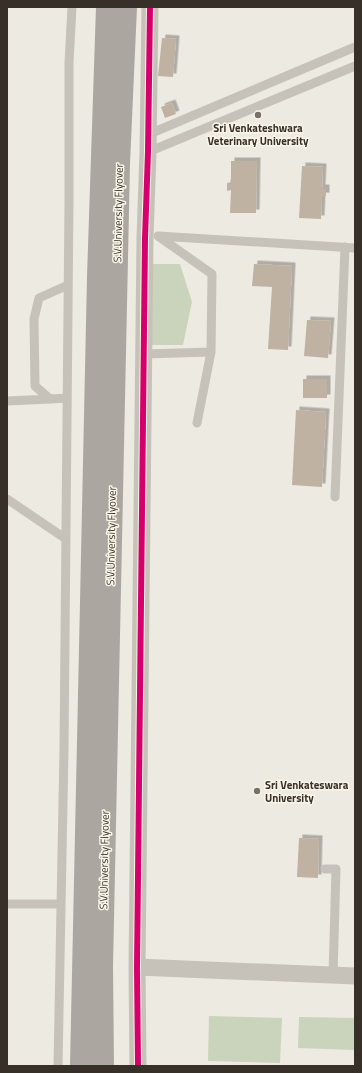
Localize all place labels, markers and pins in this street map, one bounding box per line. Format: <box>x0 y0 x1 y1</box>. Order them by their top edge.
marker: Sri Venkateshwara Veterinary University <box>253 110 263 120</box>
place label: Sri Venkateshwara Veterinary University <box>208 120 309 149</box>
place label: Sri Venkateswara University <box>265 777 349 806</box>
marker: Sri Venkateswara University <box>252 786 262 796</box>

